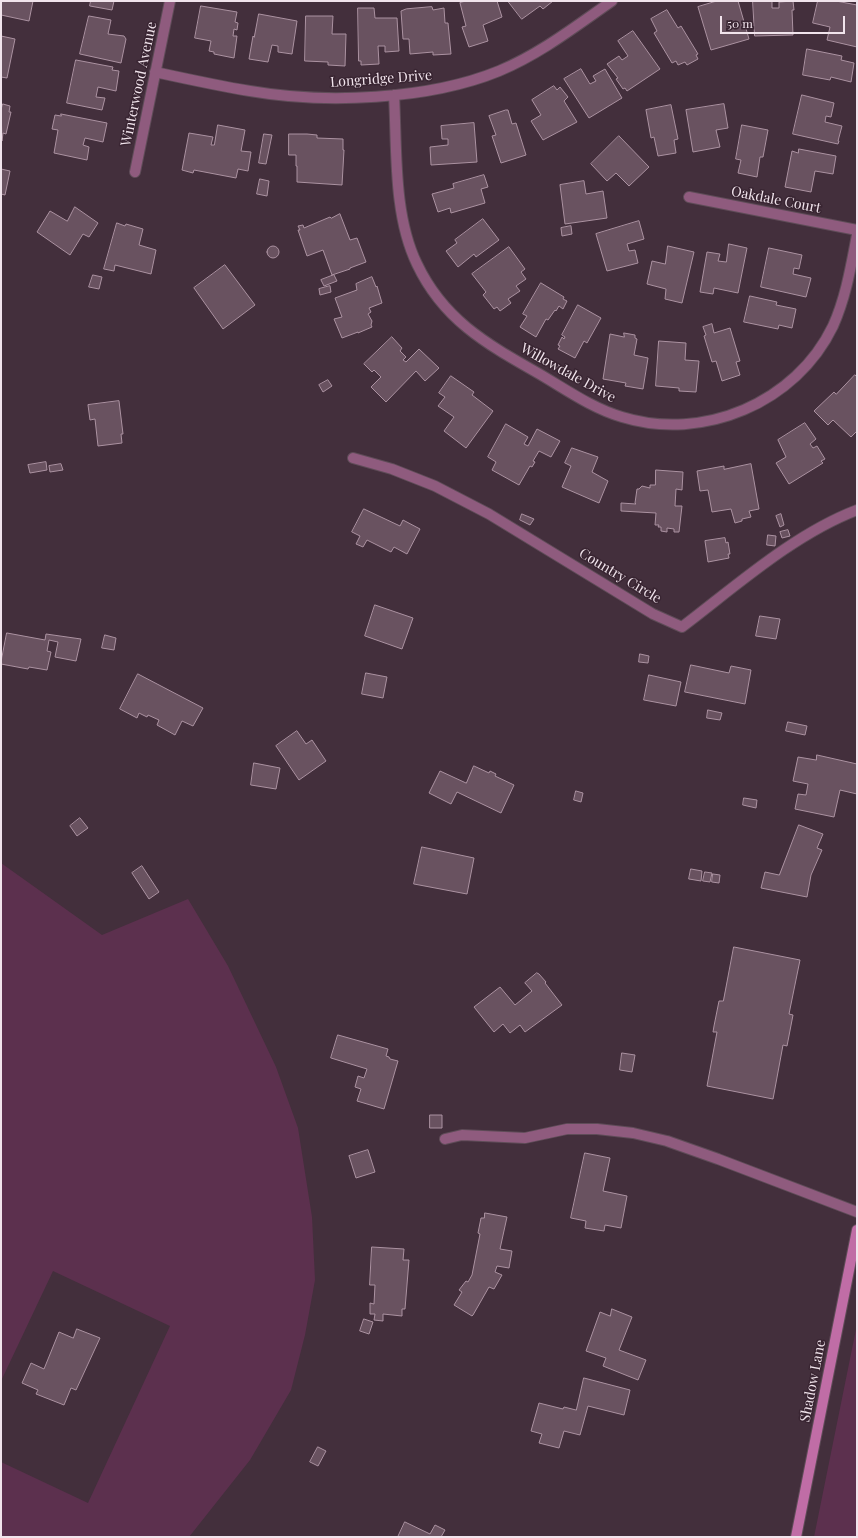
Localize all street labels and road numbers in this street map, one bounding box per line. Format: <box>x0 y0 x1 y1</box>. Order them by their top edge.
street label: Winterwood Avenue <box>118 20 160 148</box>
street label: Longridge Drive <box>330 67 432 91</box>
street label: Oakdale Court <box>730 183 822 217</box>
street label: Willowdale Drive <box>517 340 619 406</box>
street label: Country Circle <box>576 545 664 607</box>
street label: Shadow Lane <box>797 1338 829 1424</box>

